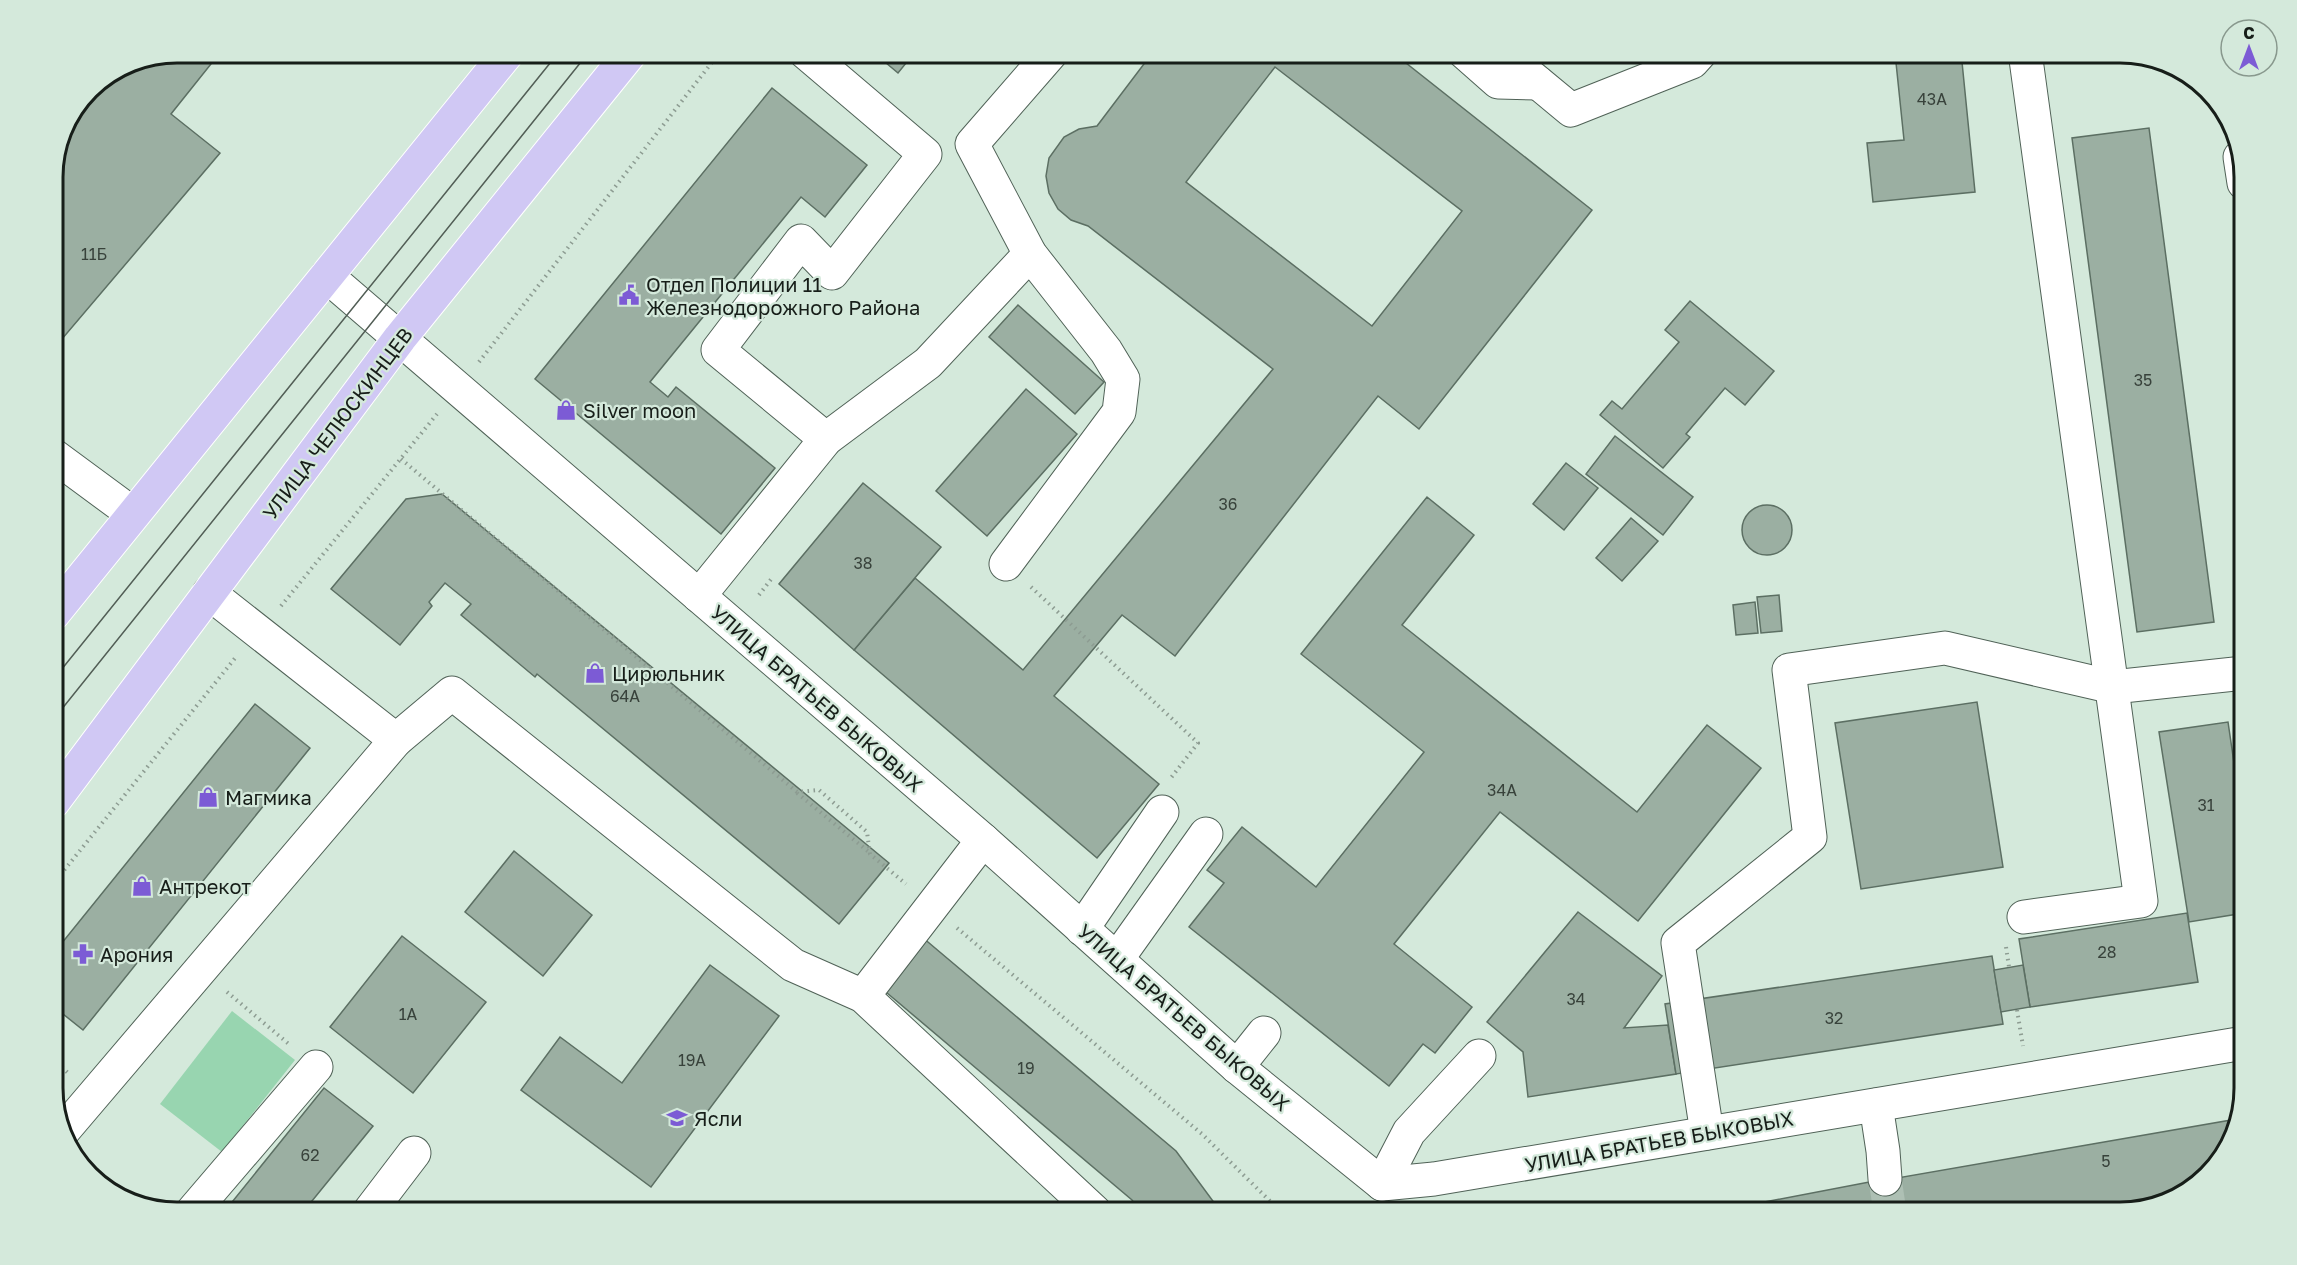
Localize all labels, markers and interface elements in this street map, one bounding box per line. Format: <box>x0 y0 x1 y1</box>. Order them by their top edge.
north arrow <box>2219 18 2279 78</box>
text: С <box>2243 23 2255 43</box>
house number: 43А <box>1917 89 1947 109</box>
house number: 11Б <box>81 244 107 264</box>
place label: Отдел Полиции 11 Железнодорожного Района <box>646 272 920 319</box>
public building icon: Отдел Полиции 11 Железнодорожного Района <box>617 283 641 307</box>
street label: УЛИЦА ЧЕЛЮСКИНЦЕВ <box>257 322 417 524</box>
house number: 35 <box>2134 370 2152 390</box>
shop icon: Silver moon <box>554 398 578 422</box>
place label: Silver moon <box>583 398 696 422</box>
house number: 36 <box>1218 494 1238 514</box>
house number: 38 <box>853 553 873 573</box>
street label: УЛИЦА БРАТЬЕВ БЫКОВЫХ <box>706 600 928 796</box>
shop icon: Цирюльник <box>583 661 607 685</box>
place label: Цирюльник <box>612 661 725 685</box>
house number: 64А <box>610 686 640 706</box>
house number: 34А <box>1487 780 1517 800</box>
shop icon: Магмика <box>196 785 220 809</box>
place label: Магмика <box>225 785 312 809</box>
house number: 31 <box>2197 795 2215 815</box>
shop icon: Антрекот <box>130 874 154 898</box>
place label: Антрекот <box>159 874 251 898</box>
street label: УЛИЦА БРАТЬЕВ БЫКОВЫХ <box>1073 919 1295 1115</box>
pharmacy icon: Арония <box>71 942 95 966</box>
place label: Арония <box>100 942 174 966</box>
house number: 28 <box>2097 942 2117 962</box>
house number: 34 <box>1566 989 1586 1009</box>
house number: 1А <box>399 1004 418 1024</box>
house number: 32 <box>1825 1008 1843 1028</box>
house number: 19А <box>678 1050 706 1070</box>
house number: 19 <box>1017 1058 1035 1078</box>
school or university icon: Ясли <box>665 1106 689 1130</box>
place label: Ясли <box>694 1106 743 1130</box>
street label: УЛИЦА БРАТЬЕВ БЫКОВЫХ <box>1523 1106 1795 1176</box>
house number: 62 <box>301 1145 319 1165</box>
house number: 5 <box>2101 1151 2111 1171</box>

